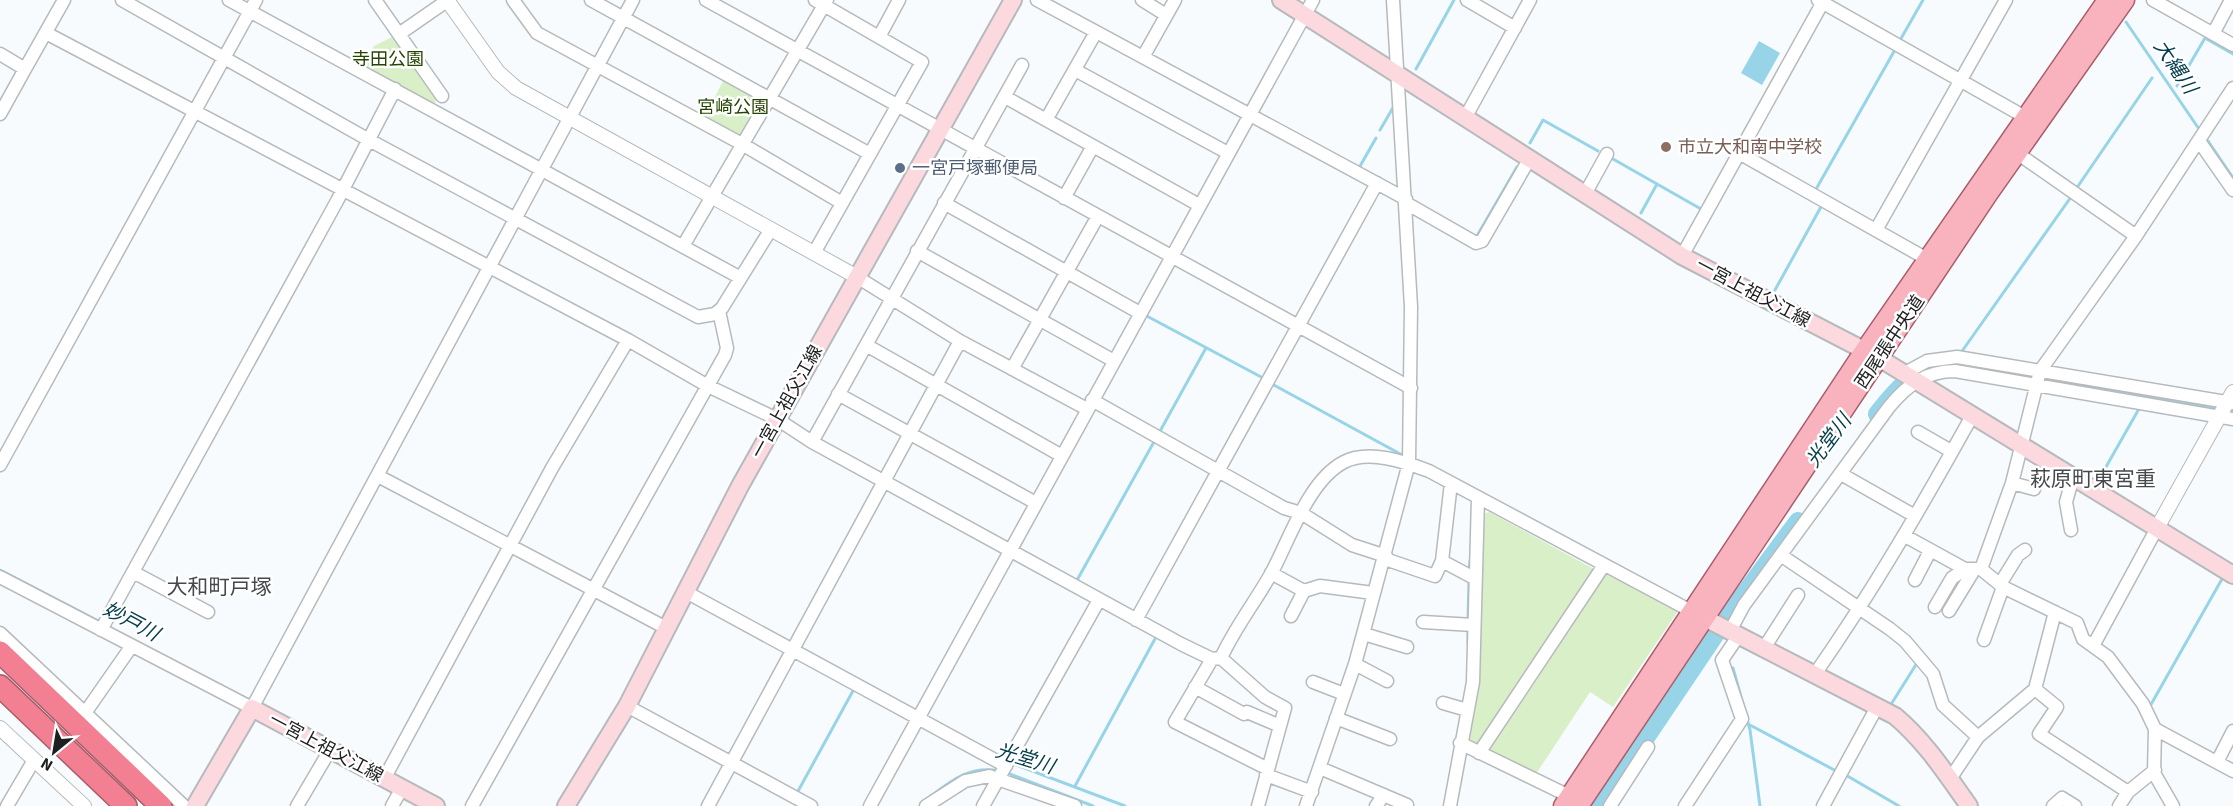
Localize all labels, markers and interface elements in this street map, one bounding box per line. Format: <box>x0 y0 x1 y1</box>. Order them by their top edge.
water label: 大縄川 <box>2147 34 2205 101</box>
park label: 寺田公園 <box>352 47 424 72</box>
park label: 宮崎公園 <box>697 95 769 120</box>
place label: 市立大和南中学校 <box>1678 135 1822 160</box>
marker: 市立大和南中学校 <box>1659 140 1673 154</box>
place label: 一宮戸塚郵便局 <box>912 156 1038 181</box>
marker: 一宮戸塚郵便局 <box>893 161 907 175</box>
street label: 一宮上祖父江線 <box>1692 252 1814 334</box>
street label: 西尾張中央道 <box>1849 290 1931 394</box>
street label: 一宮上祖父江線 <box>746 341 828 463</box>
water label: 光堂川 <box>1800 407 1859 473</box>
district label: 萩原町東宮重 <box>2030 464 2156 494</box>
district label: 大和町戸塚 <box>167 572 272 602</box>
water label: 妙戸川 <box>98 596 166 649</box>
street label: 一宮上祖父江線 <box>265 707 387 789</box>
north arrow <box>24 722 84 782</box>
water label: 光堂川 <box>992 737 1060 782</box>
text: N <box>37 752 57 776</box>

